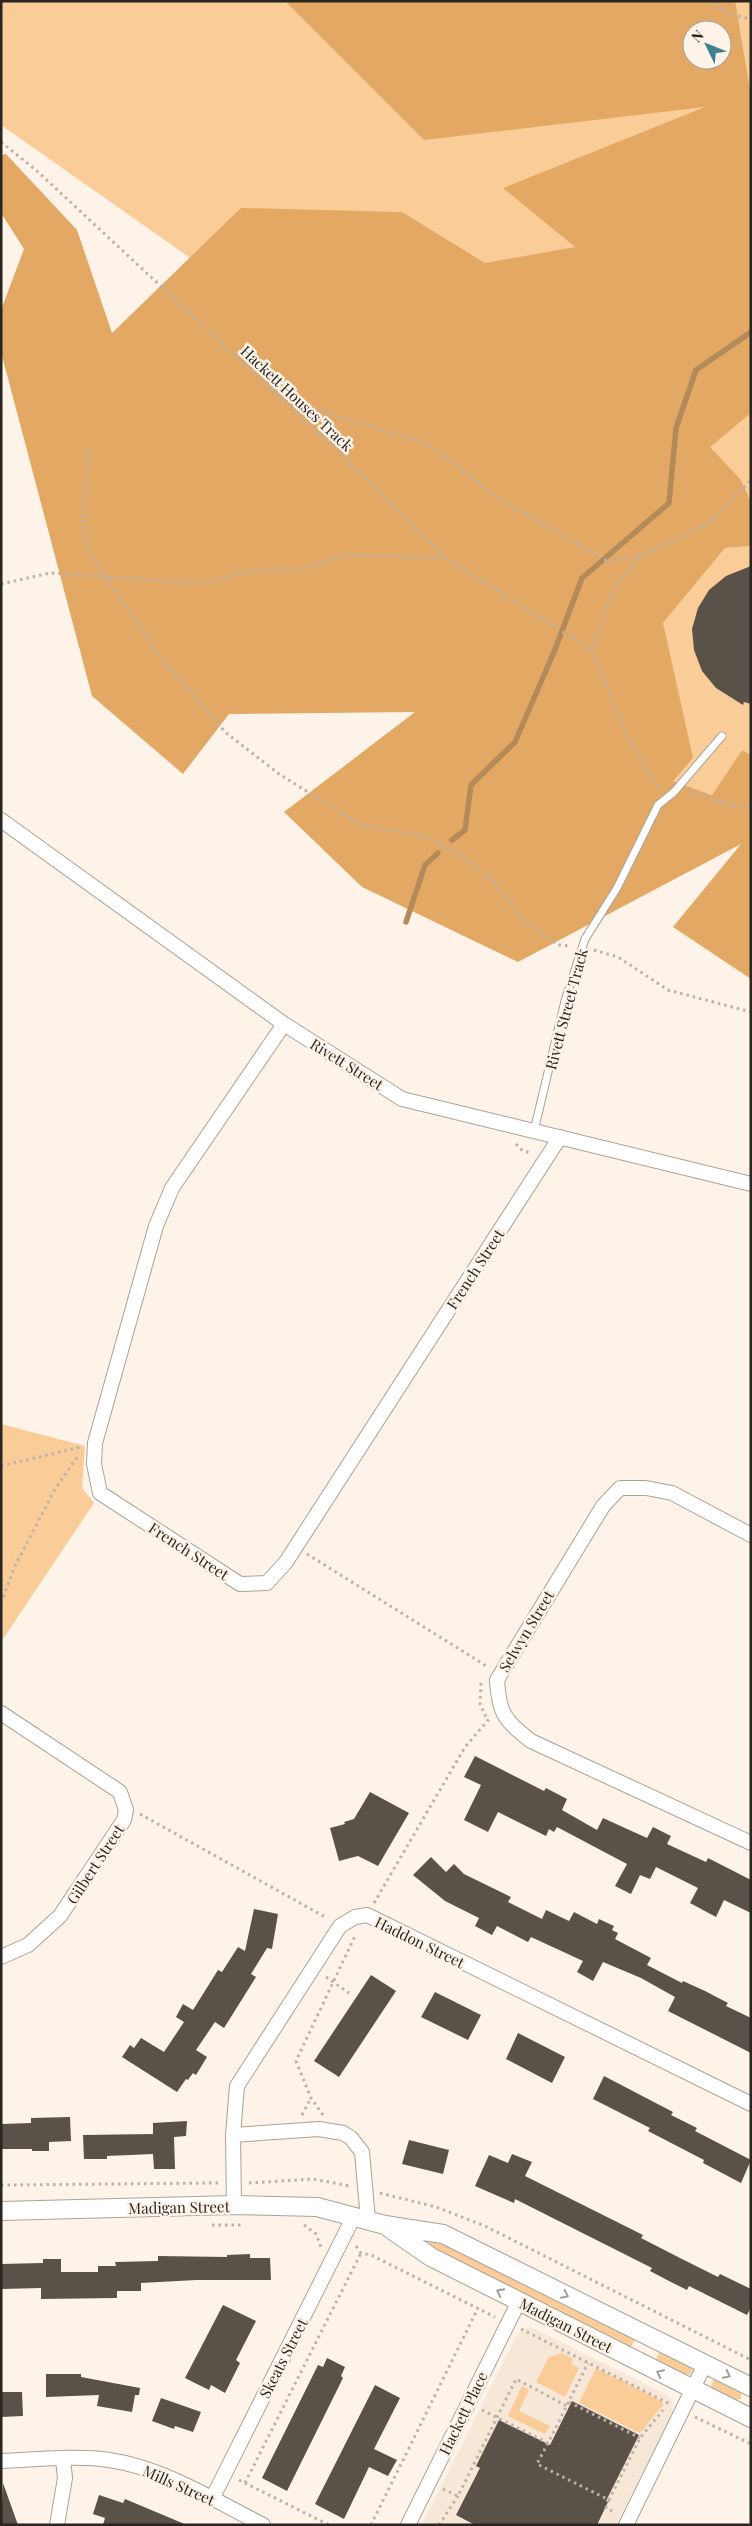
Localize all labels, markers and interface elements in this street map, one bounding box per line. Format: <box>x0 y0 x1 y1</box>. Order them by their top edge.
north arrow <box>682 20 732 70</box>
text: N <box>687 26 708 46</box>
street label: Hackett Houses Track <box>237 341 358 456</box>
street label: Rivett Street Track <box>540 945 592 1072</box>
street label: Rivett Street <box>307 1034 388 1095</box>
street label: French Street <box>442 1225 509 1313</box>
street label: French Street <box>145 1518 233 1585</box>
street label: Selwyn Street <box>494 1586 559 1676</box>
street label: Gilbert Street <box>62 1820 129 1908</box>
street label: Haddon Street <box>372 1912 469 1973</box>
street label: Madigan Street <box>128 2196 231 2218</box>
one-way arrow <box>496 2288 505 2298</box>
one-way arrow <box>560 2289 569 2299</box>
street label: Madigan Street <box>516 2293 616 2357</box>
street label: Skeats Street <box>254 2314 312 2401</box>
street label: Hackett Place <box>434 2368 492 2458</box>
one-way arrow <box>657 2369 666 2379</box>
one-way arrow <box>721 2369 730 2379</box>
street label: Mills Street <box>140 2460 219 2510</box>

